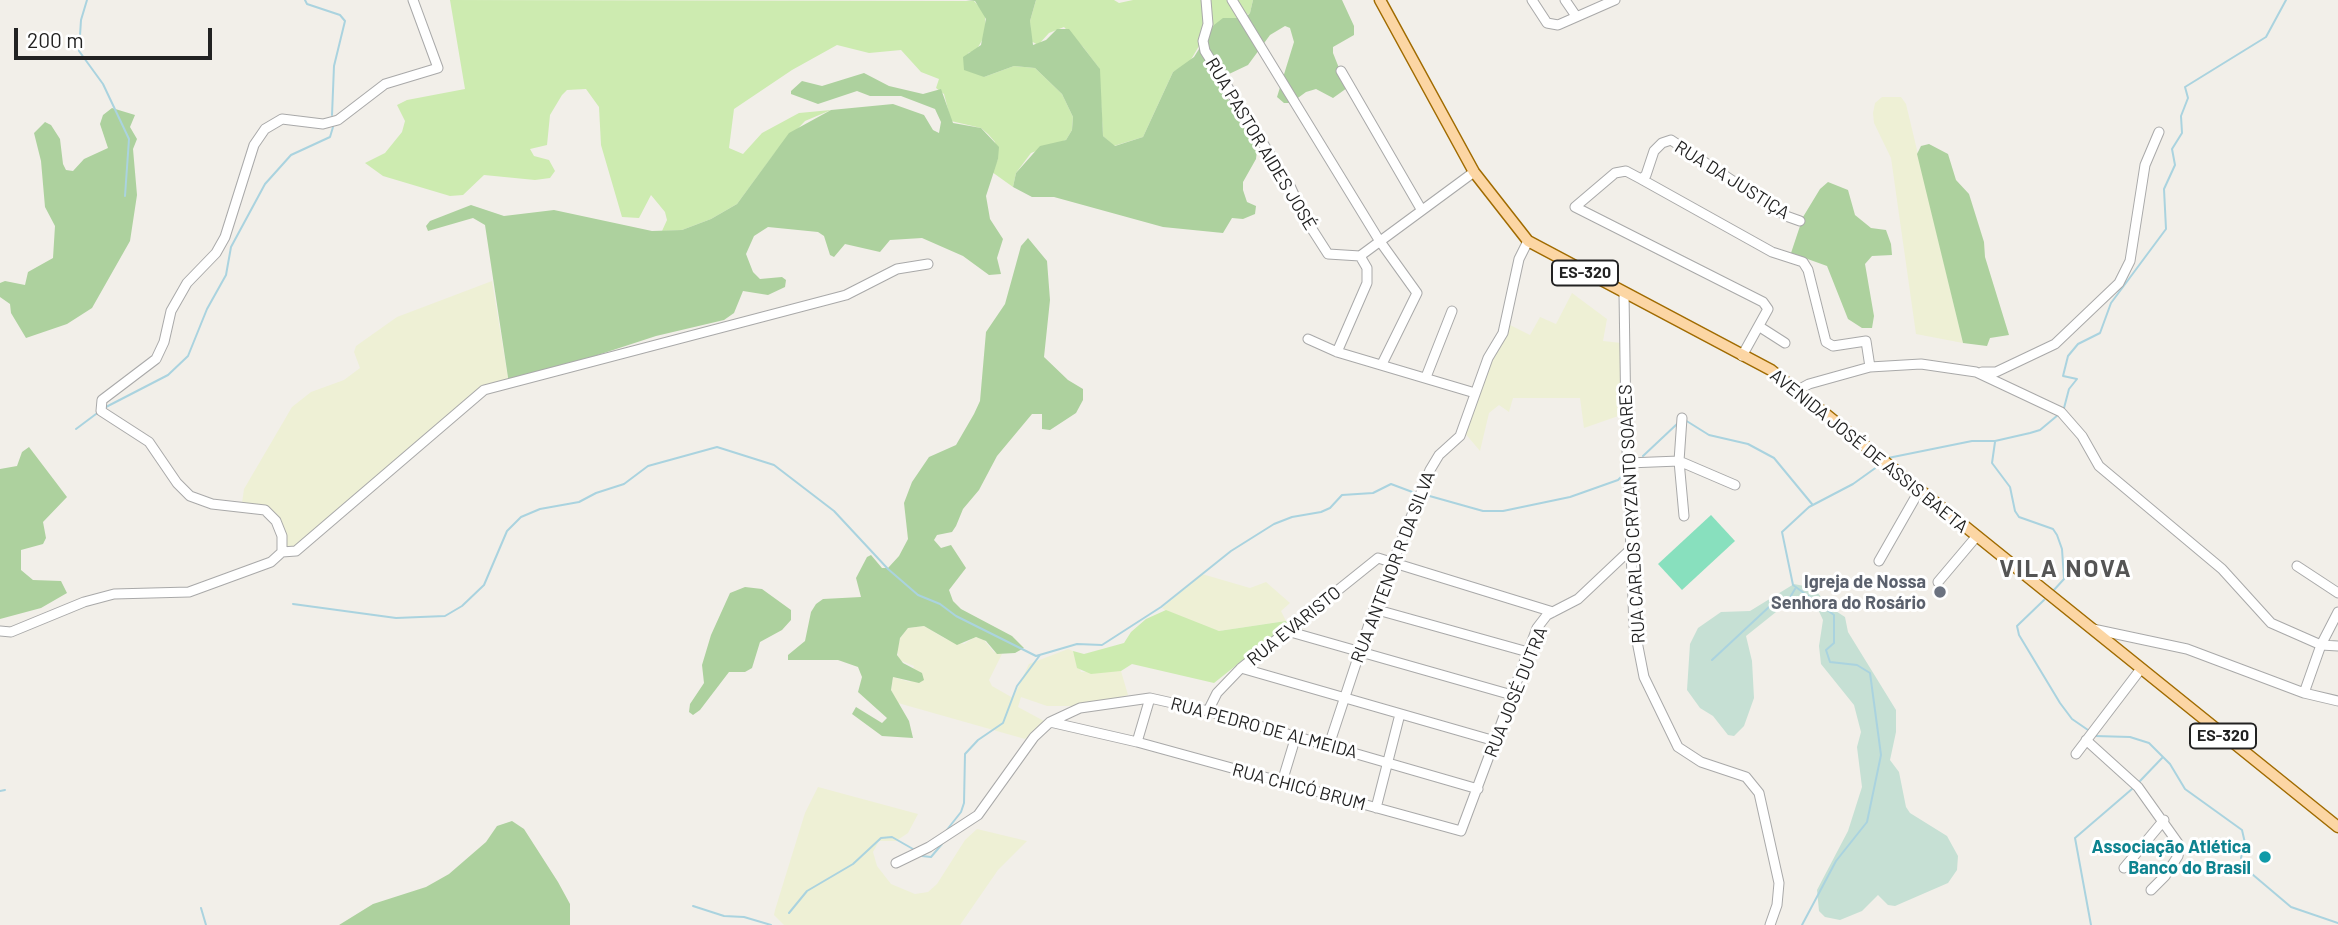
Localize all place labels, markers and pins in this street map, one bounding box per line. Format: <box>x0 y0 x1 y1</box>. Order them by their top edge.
place label: Igreja de Nossa Senhora do Rosário <box>1771 571 1926 614</box>
marker: Igreja de Nossa Senhora do Rosário <box>1932 584 1948 600</box>
place label: Associação Atlética Banco do Brasil <box>2091 836 2251 878</box>
marker: Associação Atlética Banco do Brasil <box>2257 849 2273 865</box>

